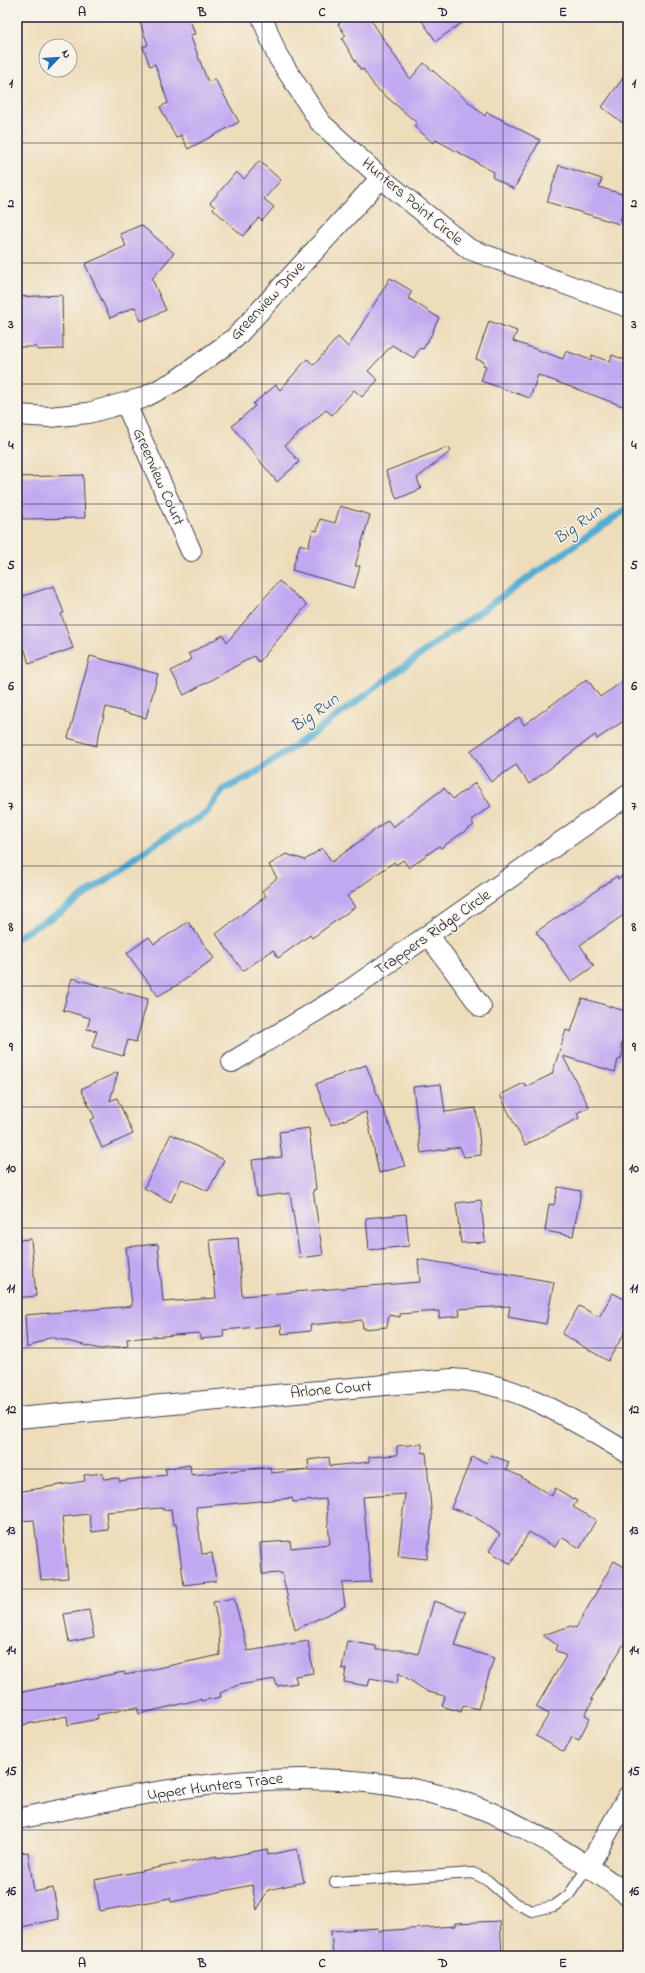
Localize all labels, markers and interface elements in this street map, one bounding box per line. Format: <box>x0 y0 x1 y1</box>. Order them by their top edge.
text: A <box>78 3 86 22</box>
text: B <box>197 3 207 22</box>
text: C <box>318 3 326 22</box>
text: D <box>437 3 448 22</box>
text: E <box>559 3 567 22</box>
north arrow <box>38 38 78 78</box>
text: N <box>57 47 75 61</box>
text: 1 <box>9 74 14 93</box>
text: 1 <box>632 74 637 93</box>
street label: Hunters Point Circle <box>356 152 469 252</box>
text: 2 <box>7 194 15 213</box>
text: 2 <box>630 194 638 213</box>
street label: Greenview Drive <box>225 255 312 346</box>
text: 3 <box>7 315 14 334</box>
text: 3 <box>630 315 637 334</box>
street label: Greenview Court <box>126 424 190 530</box>
text: 4 <box>7 436 14 455</box>
text: 4 <box>630 436 637 455</box>
water label: Big Run <box>549 499 608 552</box>
text: 5 <box>7 556 15 575</box>
text: 5 <box>630 556 638 575</box>
text: 6 <box>7 677 14 696</box>
text: 6 <box>630 677 637 696</box>
water label: Big Run <box>286 687 345 740</box>
text: 7 <box>8 797 14 816</box>
text: 7 <box>631 797 637 816</box>
street label: Trappers Ridge Circle <box>370 883 497 982</box>
text: 8 <box>8 918 14 937</box>
text: 8 <box>631 918 637 937</box>
text: 9 <box>8 1038 14 1057</box>
text: 9 <box>631 1038 637 1057</box>
text: 10 <box>6 1159 16 1178</box>
text: 10 <box>629 1159 639 1178</box>
text: 11 <box>7 1279 16 1298</box>
text: 11 <box>630 1279 639 1298</box>
street label: Arlone Court <box>289 1374 373 1406</box>
text: 12 <box>6 1400 17 1419</box>
text: 12 <box>629 1400 640 1419</box>
text: 13 <box>6 1521 16 1540</box>
text: 13 <box>629 1521 639 1540</box>
text: 14 <box>6 1641 16 1660</box>
text: 14 <box>629 1641 639 1660</box>
text: 15 <box>5 1762 17 1781</box>
text: 15 <box>628 1762 640 1781</box>
street label: Upper Hunters Trace <box>146 1767 285 1807</box>
text: 16 <box>6 1882 16 1901</box>
text: 16 <box>629 1882 639 1901</box>
text: A <box>78 1954 86 1973</box>
text: B <box>197 1954 207 1973</box>
text: C <box>318 1954 326 1973</box>
text: D <box>437 1954 448 1973</box>
text: E <box>559 1954 567 1973</box>

